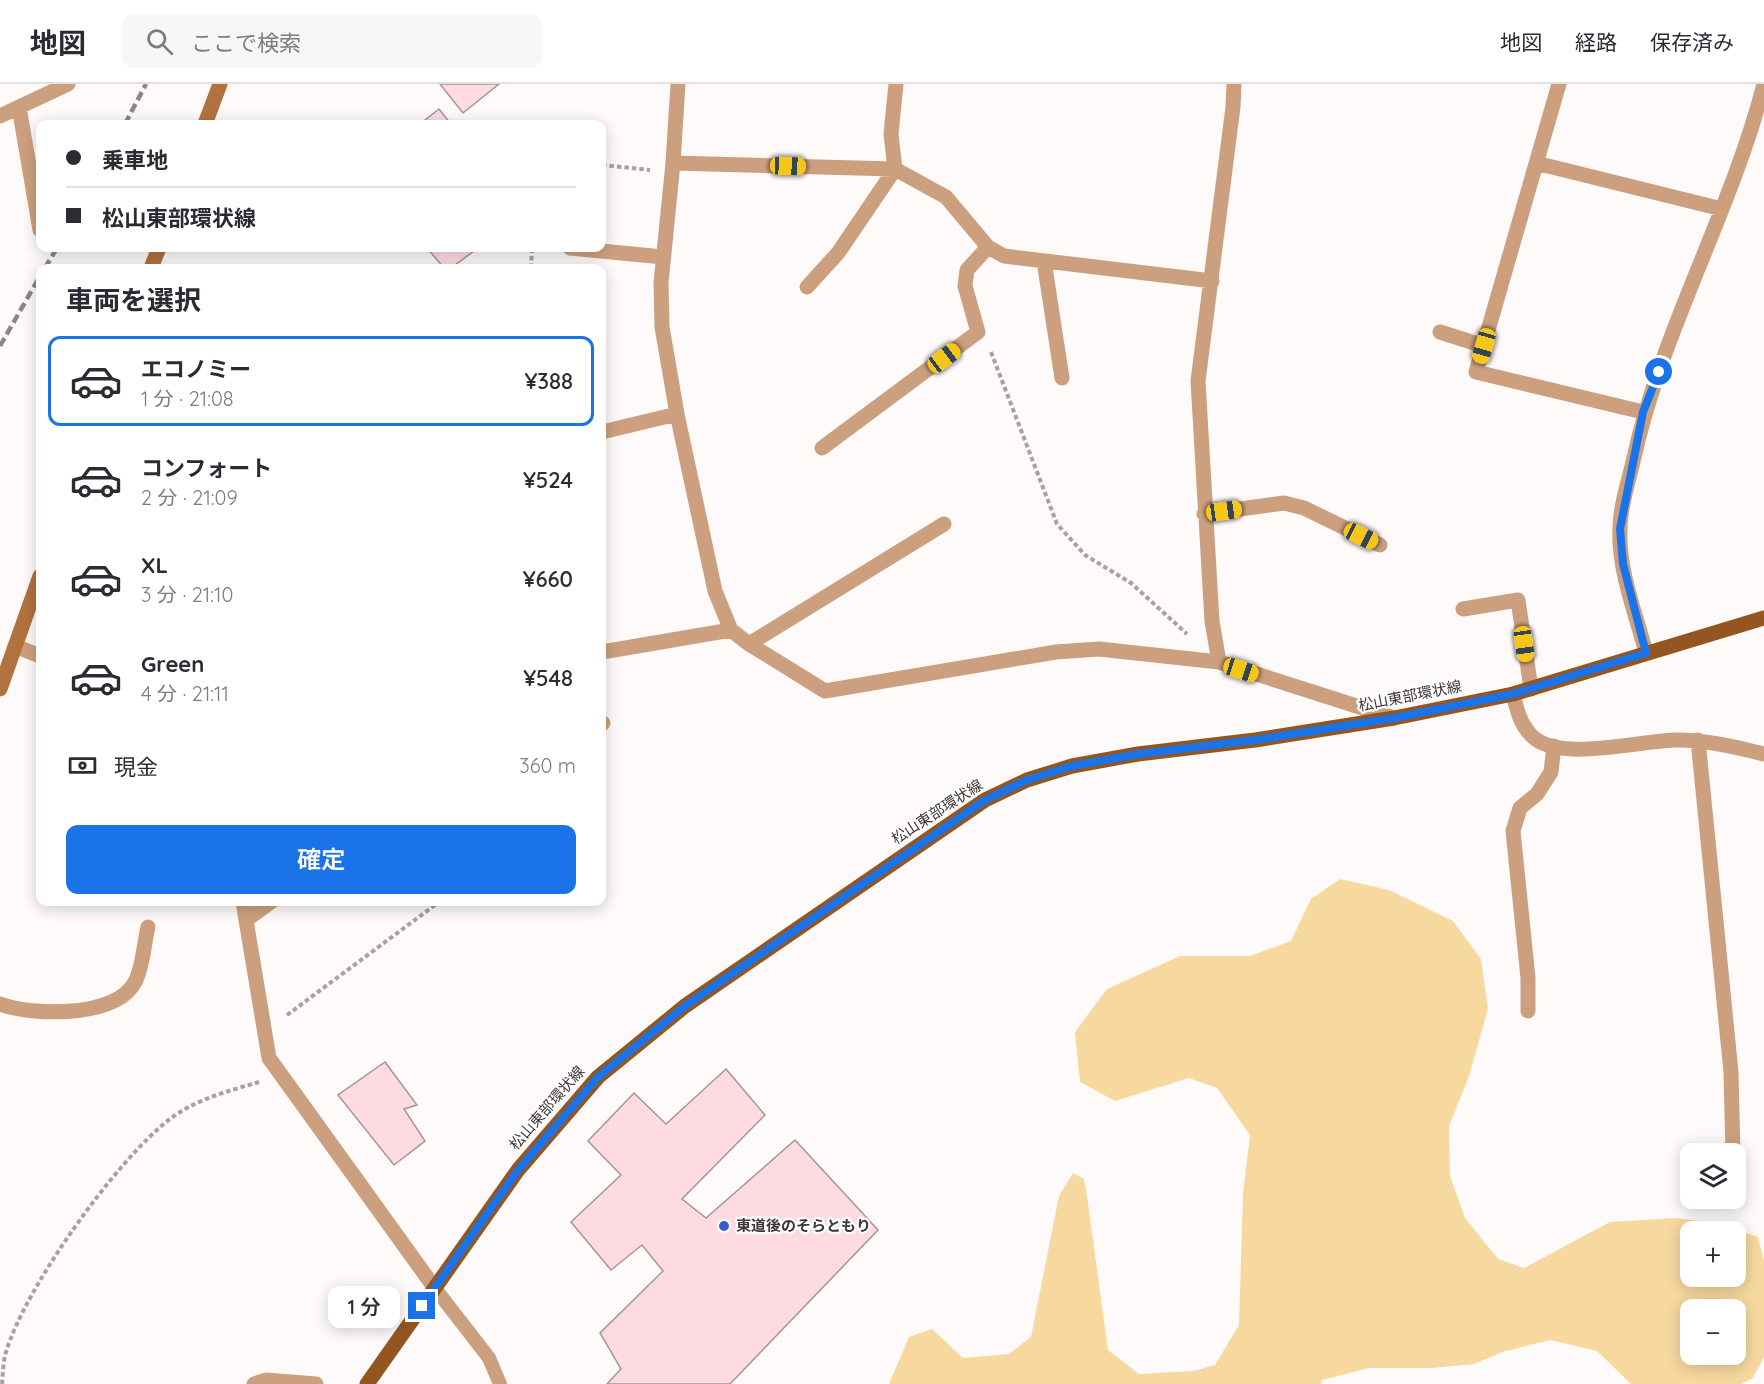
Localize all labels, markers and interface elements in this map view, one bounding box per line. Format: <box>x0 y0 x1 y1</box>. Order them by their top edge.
search box <box>122 14 542 68</box>
text: 地図 <box>30 25 86 60</box>
icon: search <box>143 25 176 58</box>
text: ここで検索 <box>191 29 301 57</box>
text: 地図 <box>1500 29 1542 55</box>
text: 経路 <box>1575 29 1617 55</box>
text: 保存済み <box>1650 29 1734 55</box>
text: 乗車地 <box>102 146 168 174</box>
car <box>770 156 806 176</box>
text: 松山東部環状線 <box>102 204 256 232</box>
text: 車両を選択 <box>66 283 201 317</box>
car <box>1470 326 1498 366</box>
car <box>924 340 964 376</box>
icon: car <box>69 354 123 408</box>
text: エコノミー <box>141 355 251 383</box>
route start <box>1645 358 1672 385</box>
text: ¥388 <box>524 367 573 395</box>
text: 1 分 · 21:08 <box>141 386 234 411</box>
icon: car <box>69 453 123 507</box>
text: コンフォート <box>141 454 272 482</box>
text: ¥524 <box>523 466 573 494</box>
text: 2 分 · 21:09 <box>141 485 238 510</box>
car <box>1205 500 1243 522</box>
car <box>1341 520 1381 552</box>
text: XL <box>141 551 168 579</box>
icon: car <box>69 552 123 606</box>
text: ¥660 <box>523 565 573 593</box>
text: 3 分 · 21:10 <box>141 582 233 607</box>
car <box>1513 625 1535 663</box>
text: Green <box>141 650 204 678</box>
icon: car <box>69 651 123 705</box>
car <box>1221 656 1261 684</box>
text: ¥548 <box>523 664 573 692</box>
street label: 松山東部環状線 <box>1357 676 1463 715</box>
text: 4 分 · 21:11 <box>141 681 229 706</box>
icon: cash <box>66 749 99 782</box>
text: 現金 <box>114 753 158 781</box>
text: 360 m <box>519 753 576 778</box>
street label: 松山東部環状線 <box>888 775 986 848</box>
button: 確定 <box>66 825 576 894</box>
street label: 松山東部環状線 <box>505 1062 588 1154</box>
map controls <box>1680 1143 1746 1365</box>
button: layers <box>1680 1143 1746 1209</box>
place label: 東道後のそらともり <box>736 1216 871 1235</box>
marker: 東道後のそらともり <box>717 1219 731 1233</box>
button: + <box>1680 1221 1746 1287</box>
callout: 1 分 <box>329 1285 401 1327</box>
route end <box>408 1292 435 1319</box>
text: 1 分 <box>347 1294 381 1319</box>
button: − <box>1680 1299 1746 1365</box>

